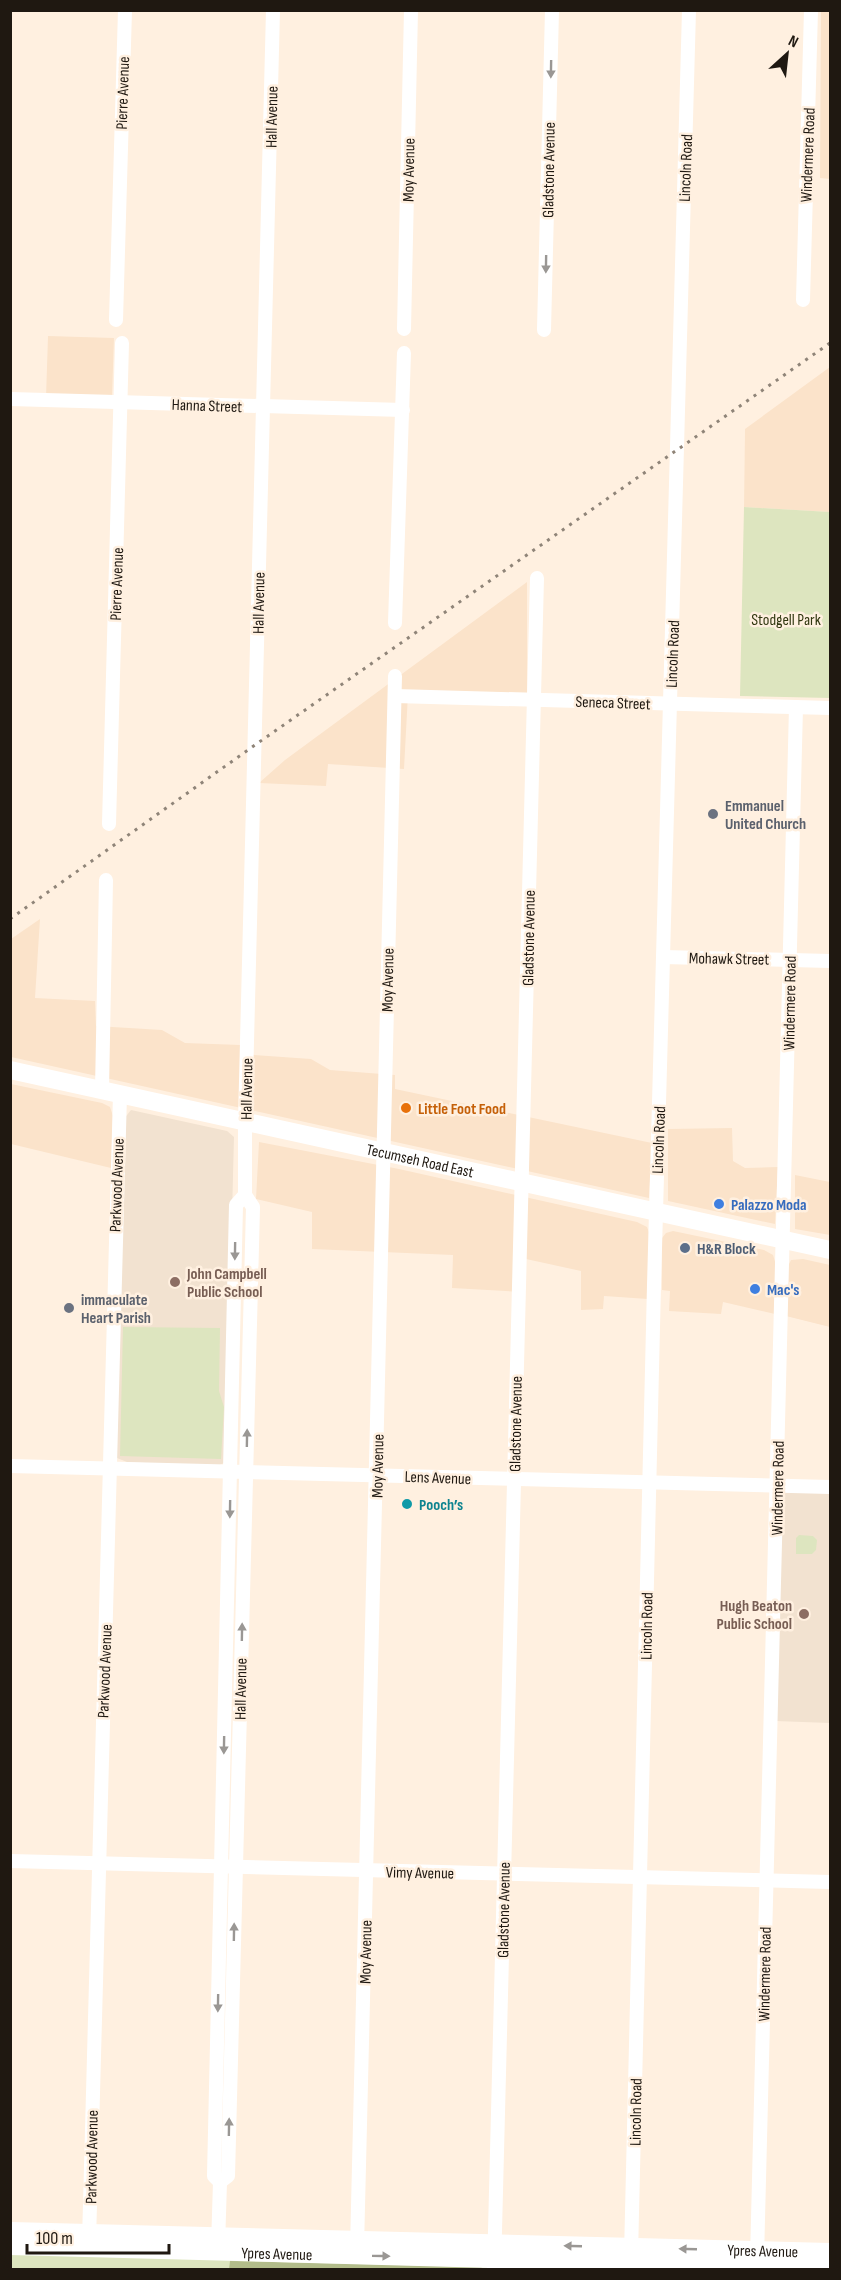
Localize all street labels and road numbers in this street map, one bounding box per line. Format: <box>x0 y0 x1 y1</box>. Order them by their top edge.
street label: Pierre Avenue <box>113 56 134 130</box>
street label: Hall Avenue <box>262 86 283 148</box>
street label: Windermere Road <box>797 107 820 203</box>
street label: Gladstone Avenue <box>539 122 560 218</box>
street label: Lincoln Road <box>676 134 697 202</box>
street label: Moy Avenue <box>399 138 420 202</box>
street label: Hanna Street <box>171 396 243 417</box>
street label: Pierre Avenue <box>107 547 128 621</box>
street label: Hall Avenue <box>249 572 270 634</box>
street label: Lincoln Road <box>663 620 684 688</box>
street label: Seneca Street <box>575 693 651 714</box>
street label: Gladstone Avenue <box>519 890 540 986</box>
street label: Moy Avenue <box>378 948 399 1012</box>
street label: Mohawk Street <box>689 949 769 970</box>
street label: Windermere Road <box>780 956 801 1050</box>
street label: Hall Avenue <box>237 1058 258 1120</box>
street label: Lincoln Road <box>649 1106 670 1174</box>
street label: Parkwood Avenue <box>106 1138 129 1232</box>
street label: Tecumseh Road East <box>365 1141 475 1183</box>
street label: Gladstone Avenue <box>506 1376 527 1472</box>
street label: Moy Avenue <box>368 1434 389 1498</box>
street label: Windermere Road <box>768 1441 789 1535</box>
street label: Lens Avenue <box>404 1468 471 1489</box>
street label: Lincoln Road <box>637 1592 658 1660</box>
street label: Parkwood Avenue <box>94 1624 117 1718</box>
street label: Hall Avenue <box>231 1658 252 1720</box>
street label: Gladstone Avenue <box>494 1862 515 1958</box>
street label: Vimy Avenue <box>386 1863 454 1884</box>
street label: Moy Avenue <box>356 1920 377 1984</box>
street label: Windermere Road <box>755 1927 776 2021</box>
street label: Lincoln Road <box>626 2078 647 2146</box>
street label: Parkwood Avenue <box>82 2110 103 2204</box>
street label: Ypres Avenue <box>727 2241 798 2262</box>
street label: Ypres Avenue <box>241 2244 313 2265</box>

